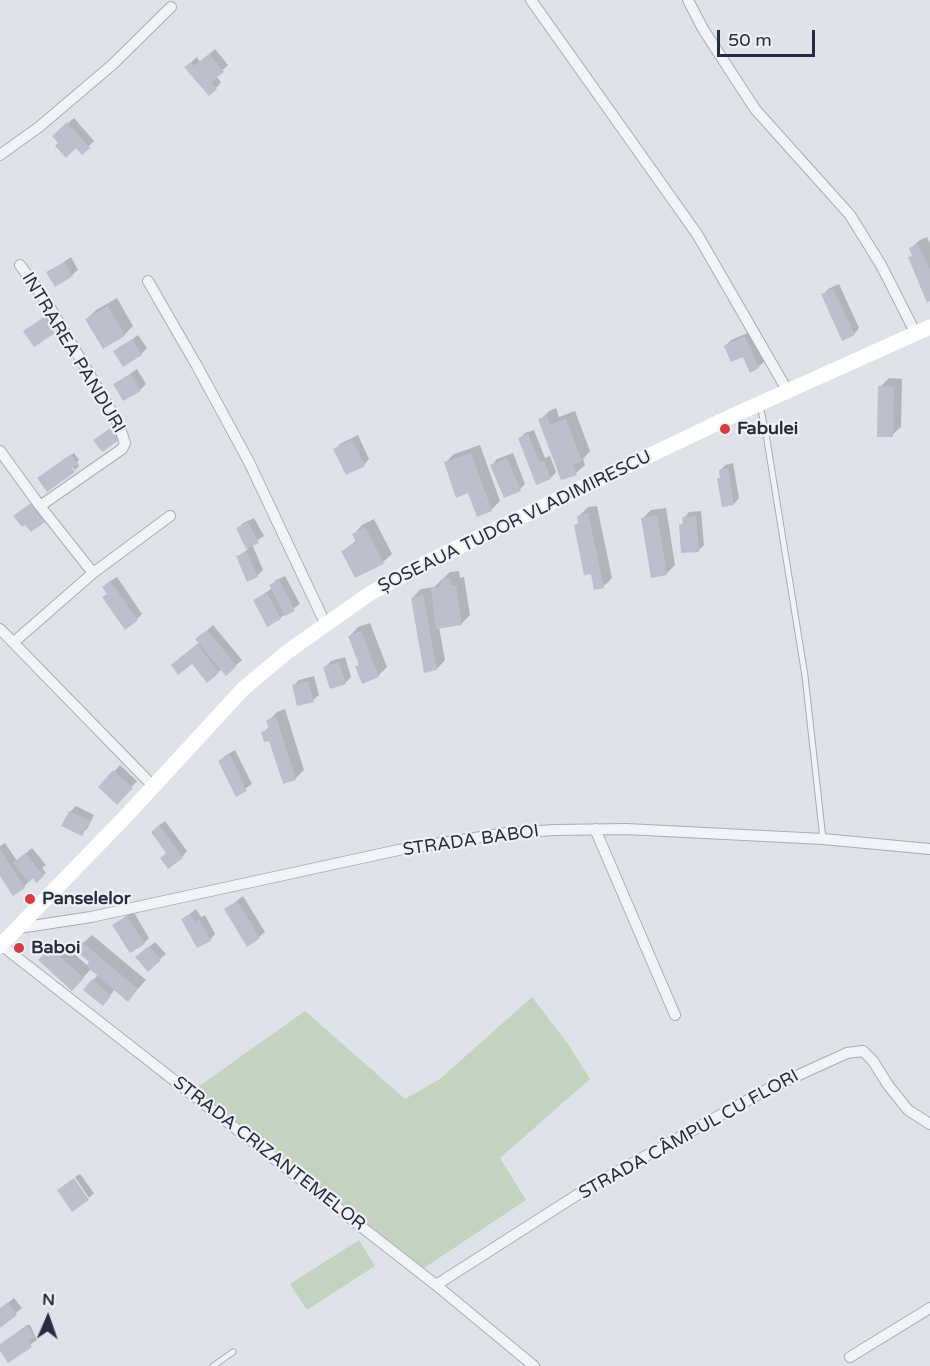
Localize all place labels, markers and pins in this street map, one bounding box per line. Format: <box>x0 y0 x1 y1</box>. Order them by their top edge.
place label: Fabulei <box>737 418 798 440</box>
marker: Fabulei <box>718 422 732 436</box>
place label: Panselelor <box>42 888 131 910</box>
marker: Panselelor <box>23 892 37 906</box>
place label: Baboi <box>31 937 80 959</box>
marker: Baboi <box>12 941 26 955</box>

